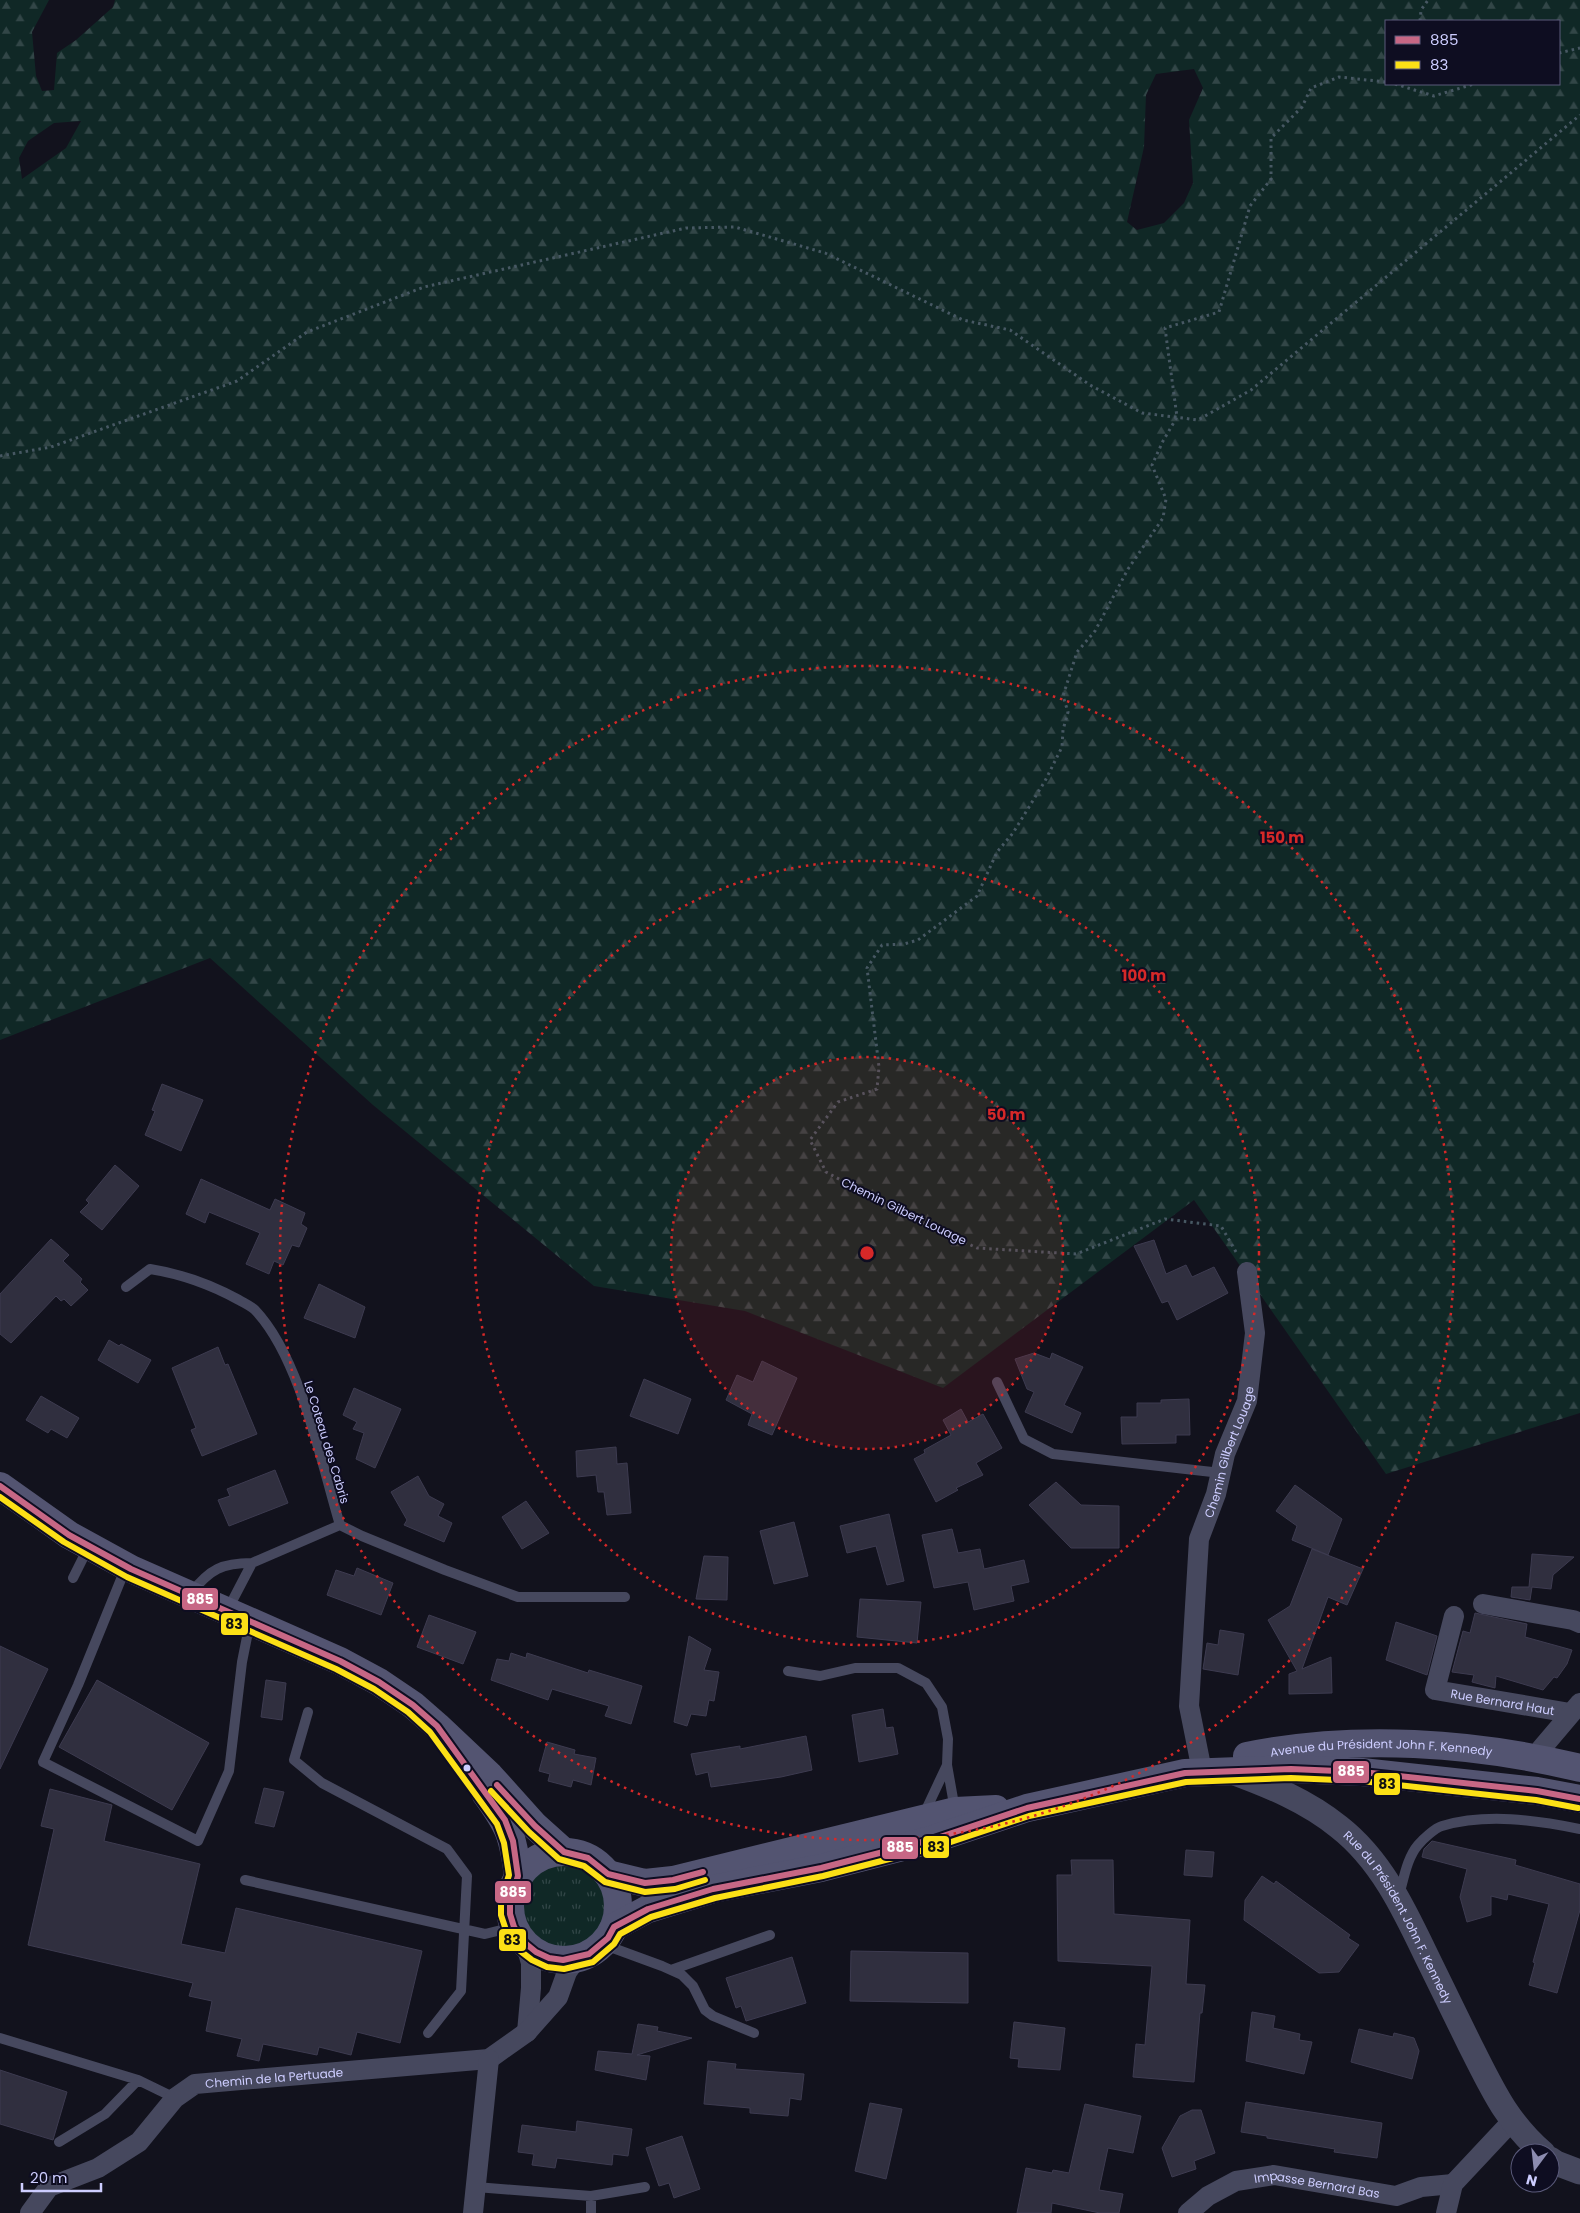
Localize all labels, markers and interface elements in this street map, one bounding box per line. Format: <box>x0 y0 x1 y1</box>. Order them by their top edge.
legend <box>1385 20 1560 85</box>
text: 885 <box>1430 29 1458 50</box>
text: 83 <box>1430 54 1448 75</box>
text: 150 m <box>1260 827 1304 848</box>
text: 100 m <box>1122 965 1166 986</box>
text: 50 m <box>987 1104 1025 1125</box>
street label: Chemin Gilbert Louage <box>838 1173 970 1249</box>
centre of rings <box>858 1244 876 1262</box>
street label: Le Coteau des Cabris <box>300 1378 354 1506</box>
street label: Chemin Gilbert Louage <box>1199 1385 1257 1520</box>
line badge: 885 <box>181 1587 219 1611</box>
text: 885 <box>186 1589 214 1609</box>
line badge: 83 <box>220 1612 249 1636</box>
text: 83 <box>225 1614 243 1634</box>
street label: Rue Bernard Haut <box>1449 1684 1556 1719</box>
street label: Avenue du Président John F. Kennedy <box>1269 1735 1494 1760</box>
line badge: 885 <box>1332 1760 1370 1784</box>
text: 885 <box>1337 1761 1365 1781</box>
unlabelled marker <box>462 1763 472 1773</box>
line badge: 83 <box>1373 1772 1401 1796</box>
text: 83 <box>1378 1774 1396 1794</box>
street label: Rue du Président John F. Kennedy <box>1340 1826 1457 2007</box>
line badge: 83 <box>922 1835 950 1859</box>
line badge: 885 <box>881 1836 919 1860</box>
text: 885 <box>886 1837 914 1857</box>
text: 83 <box>927 1837 945 1857</box>
line badge: 885 <box>494 1880 532 1904</box>
text: 885 <box>499 1882 527 1902</box>
line badge: 83 <box>498 1928 527 1952</box>
text: 83 <box>503 1930 521 1950</box>
street label: Chemin de la Pertuade <box>204 2063 344 2092</box>
north arrow <box>1510 2143 1560 2193</box>
scale bar <box>22 2160 101 2192</box>
street label: Impasse Bernard Bas <box>1253 2166 1381 2202</box>
text: 20 m <box>30 2167 68 2188</box>
text: N <box>1524 2170 1539 2192</box>

